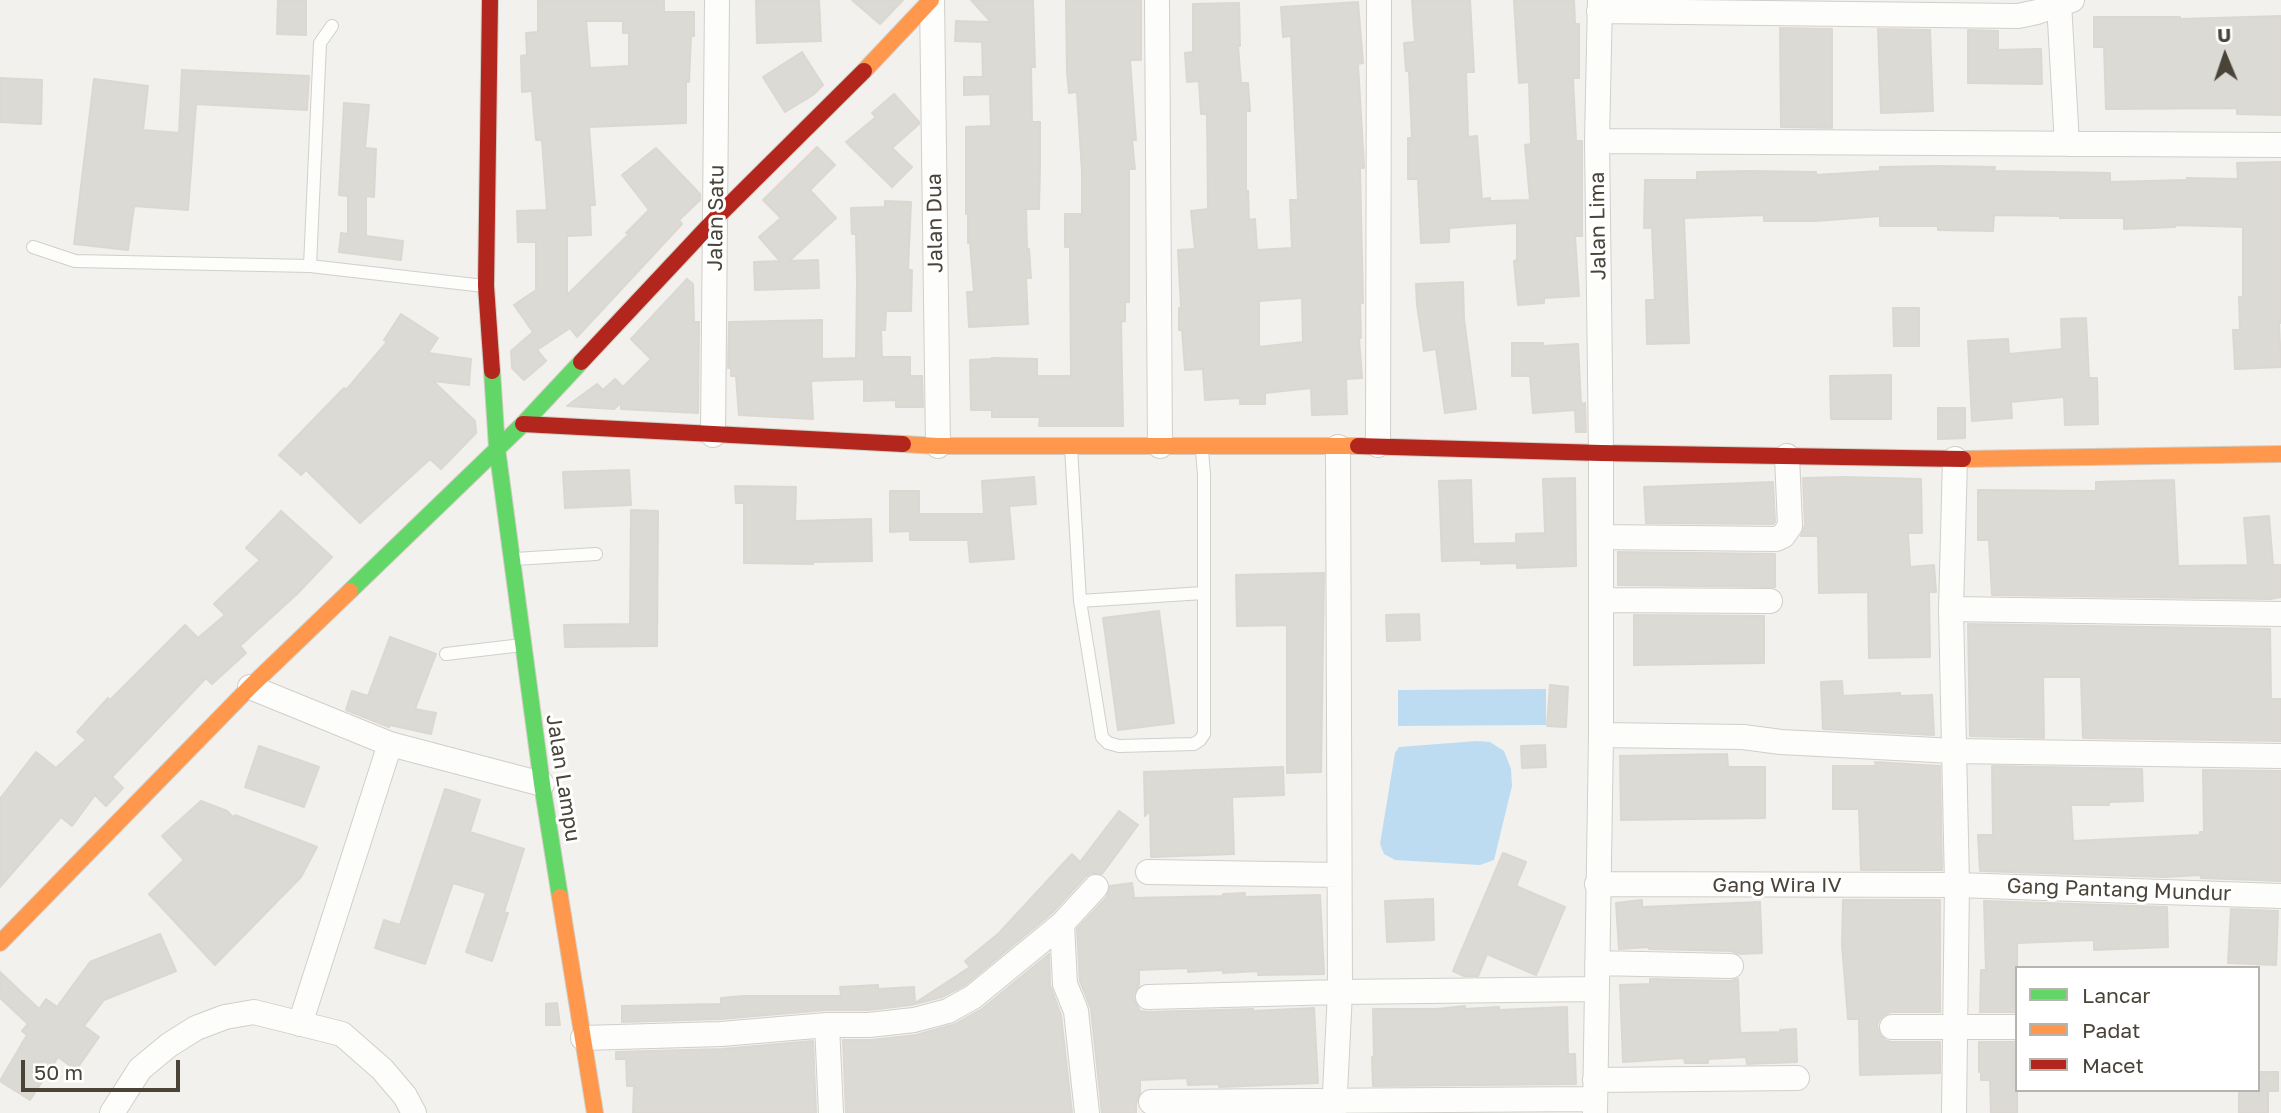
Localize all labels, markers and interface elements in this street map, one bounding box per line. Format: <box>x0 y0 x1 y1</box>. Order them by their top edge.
north arrow <box>2190 21 2260 91</box>
text: U <box>2217 23 2232 46</box>
street label: Jalan Satu <box>702 165 730 271</box>
street label: Jalan Lima <box>1584 172 1612 280</box>
street label: Jalan Dua <box>922 173 948 273</box>
street label: Jalan Lampu <box>541 713 585 843</box>
street label: Gang Wira IV <box>1712 872 1842 898</box>
street label: Gang Pantang Mundur <box>2006 873 2232 907</box>
legend <box>2015 966 2260 1092</box>
text: Lancar <box>2082 982 2150 1008</box>
text: Padat <box>2082 1017 2140 1043</box>
scale bar <box>24 1046 184 1090</box>
text: Macet <box>2082 1052 2144 1078</box>
text: 50 m <box>34 1059 83 1085</box>

